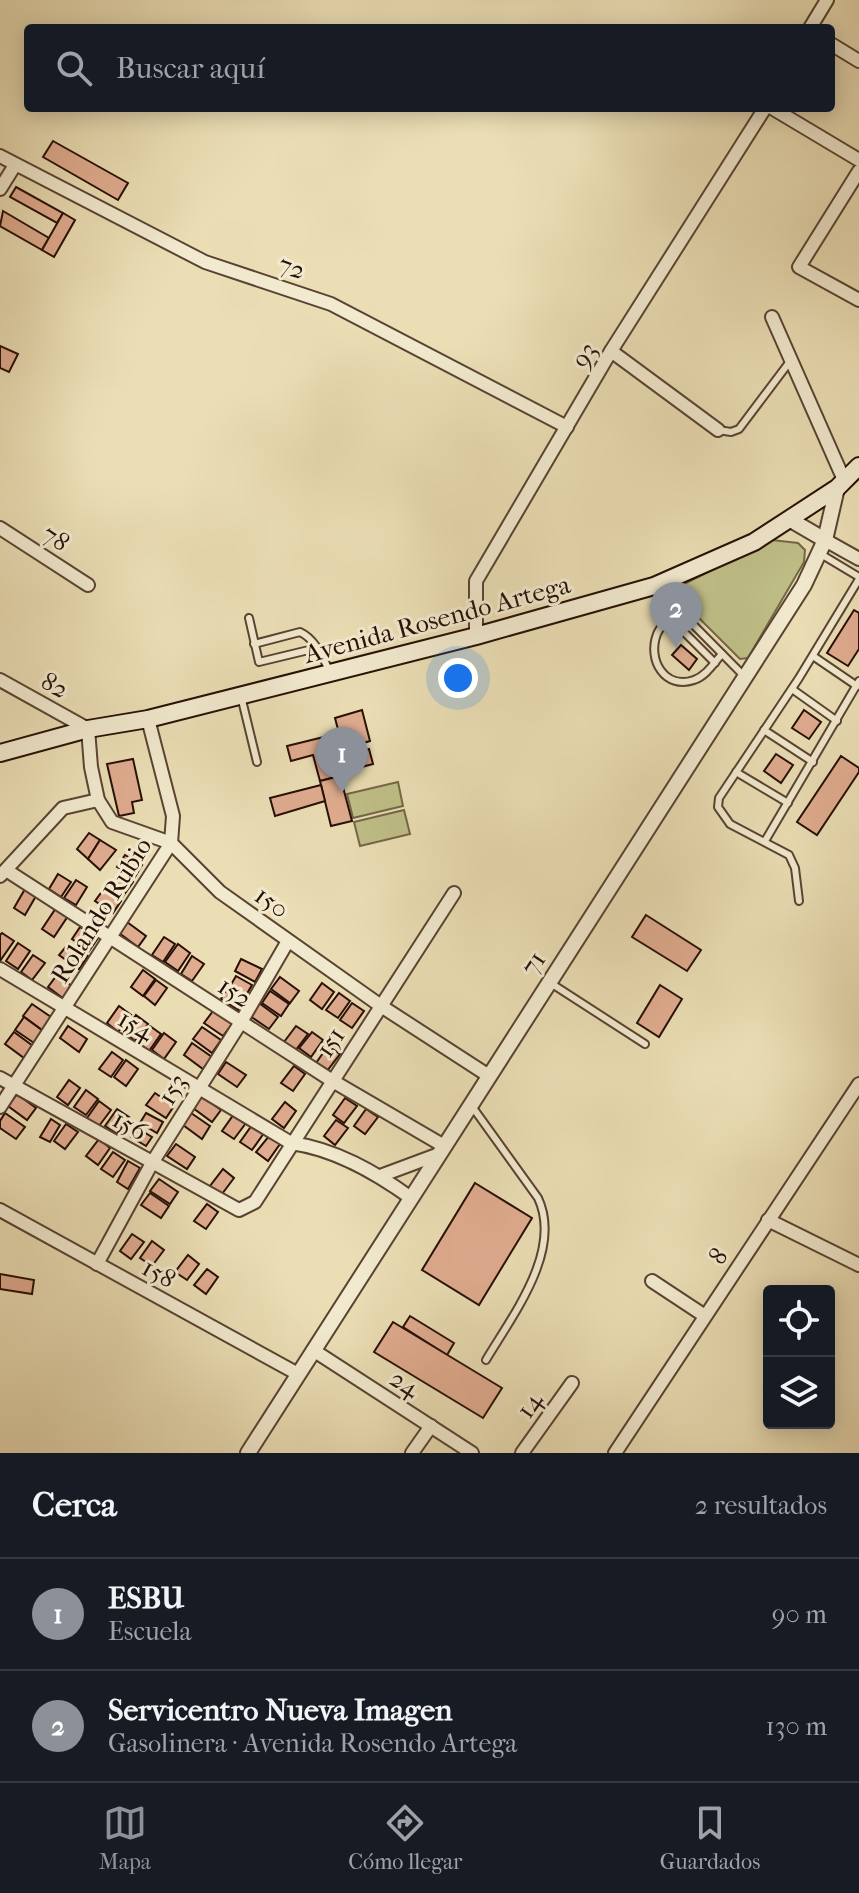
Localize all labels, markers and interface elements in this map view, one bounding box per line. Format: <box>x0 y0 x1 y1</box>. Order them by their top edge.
search box <box>24 24 835 112</box>
icon: search <box>52 46 96 90</box>
text: Buscar aquí <box>116 51 265 86</box>
street label: 72 <box>275 249 309 286</box>
street label: 93 <box>565 337 604 374</box>
street label: 78 <box>37 518 75 558</box>
street label: Avenida Rosendo Artega <box>300 569 574 670</box>
pin: 2 <box>650 582 702 648</box>
your location <box>438 658 478 698</box>
street label: 82 <box>36 665 74 705</box>
pin: 1 <box>316 727 368 793</box>
street label: Rolando Rubio <box>44 832 158 989</box>
street label: 150 <box>249 880 295 925</box>
street label: 71 <box>514 946 552 981</box>
street label: 152 <box>212 970 257 1015</box>
street label: 154 <box>113 1003 160 1048</box>
street label: 151 <box>309 1021 352 1063</box>
street label: 153 <box>151 1068 194 1111</box>
street label: 156 <box>107 1104 153 1148</box>
street label: 8 <box>702 1242 735 1270</box>
street label: 158 <box>137 1252 181 1295</box>
map controls <box>763 1285 835 1429</box>
button: locate <box>763 1285 835 1357</box>
button: layers <box>763 1357 835 1429</box>
street label: 24 <box>384 1363 426 1405</box>
street label: 14 <box>510 1386 550 1424</box>
text: Cerca <box>32 1485 117 1525</box>
text: 2 resultados <box>695 1490 827 1521</box>
text: ESBU <box>108 1581 184 1616</box>
text: 1 <box>53 1599 63 1630</box>
text: 90 m <box>772 1599 827 1630</box>
text: Escuela <box>108 1616 192 1647</box>
text: Servicentro Nueva Imagen <box>108 1693 452 1728</box>
text: 2 <box>51 1711 65 1742</box>
text: 130 m <box>766 1711 827 1742</box>
text: Gasolinera · Avenida Rosendo Artega <box>108 1728 517 1759</box>
tab: Mapa <box>99 1801 151 1875</box>
tab: Cómo llegar <box>348 1801 462 1875</box>
tab: Guardados <box>660 1801 760 1875</box>

